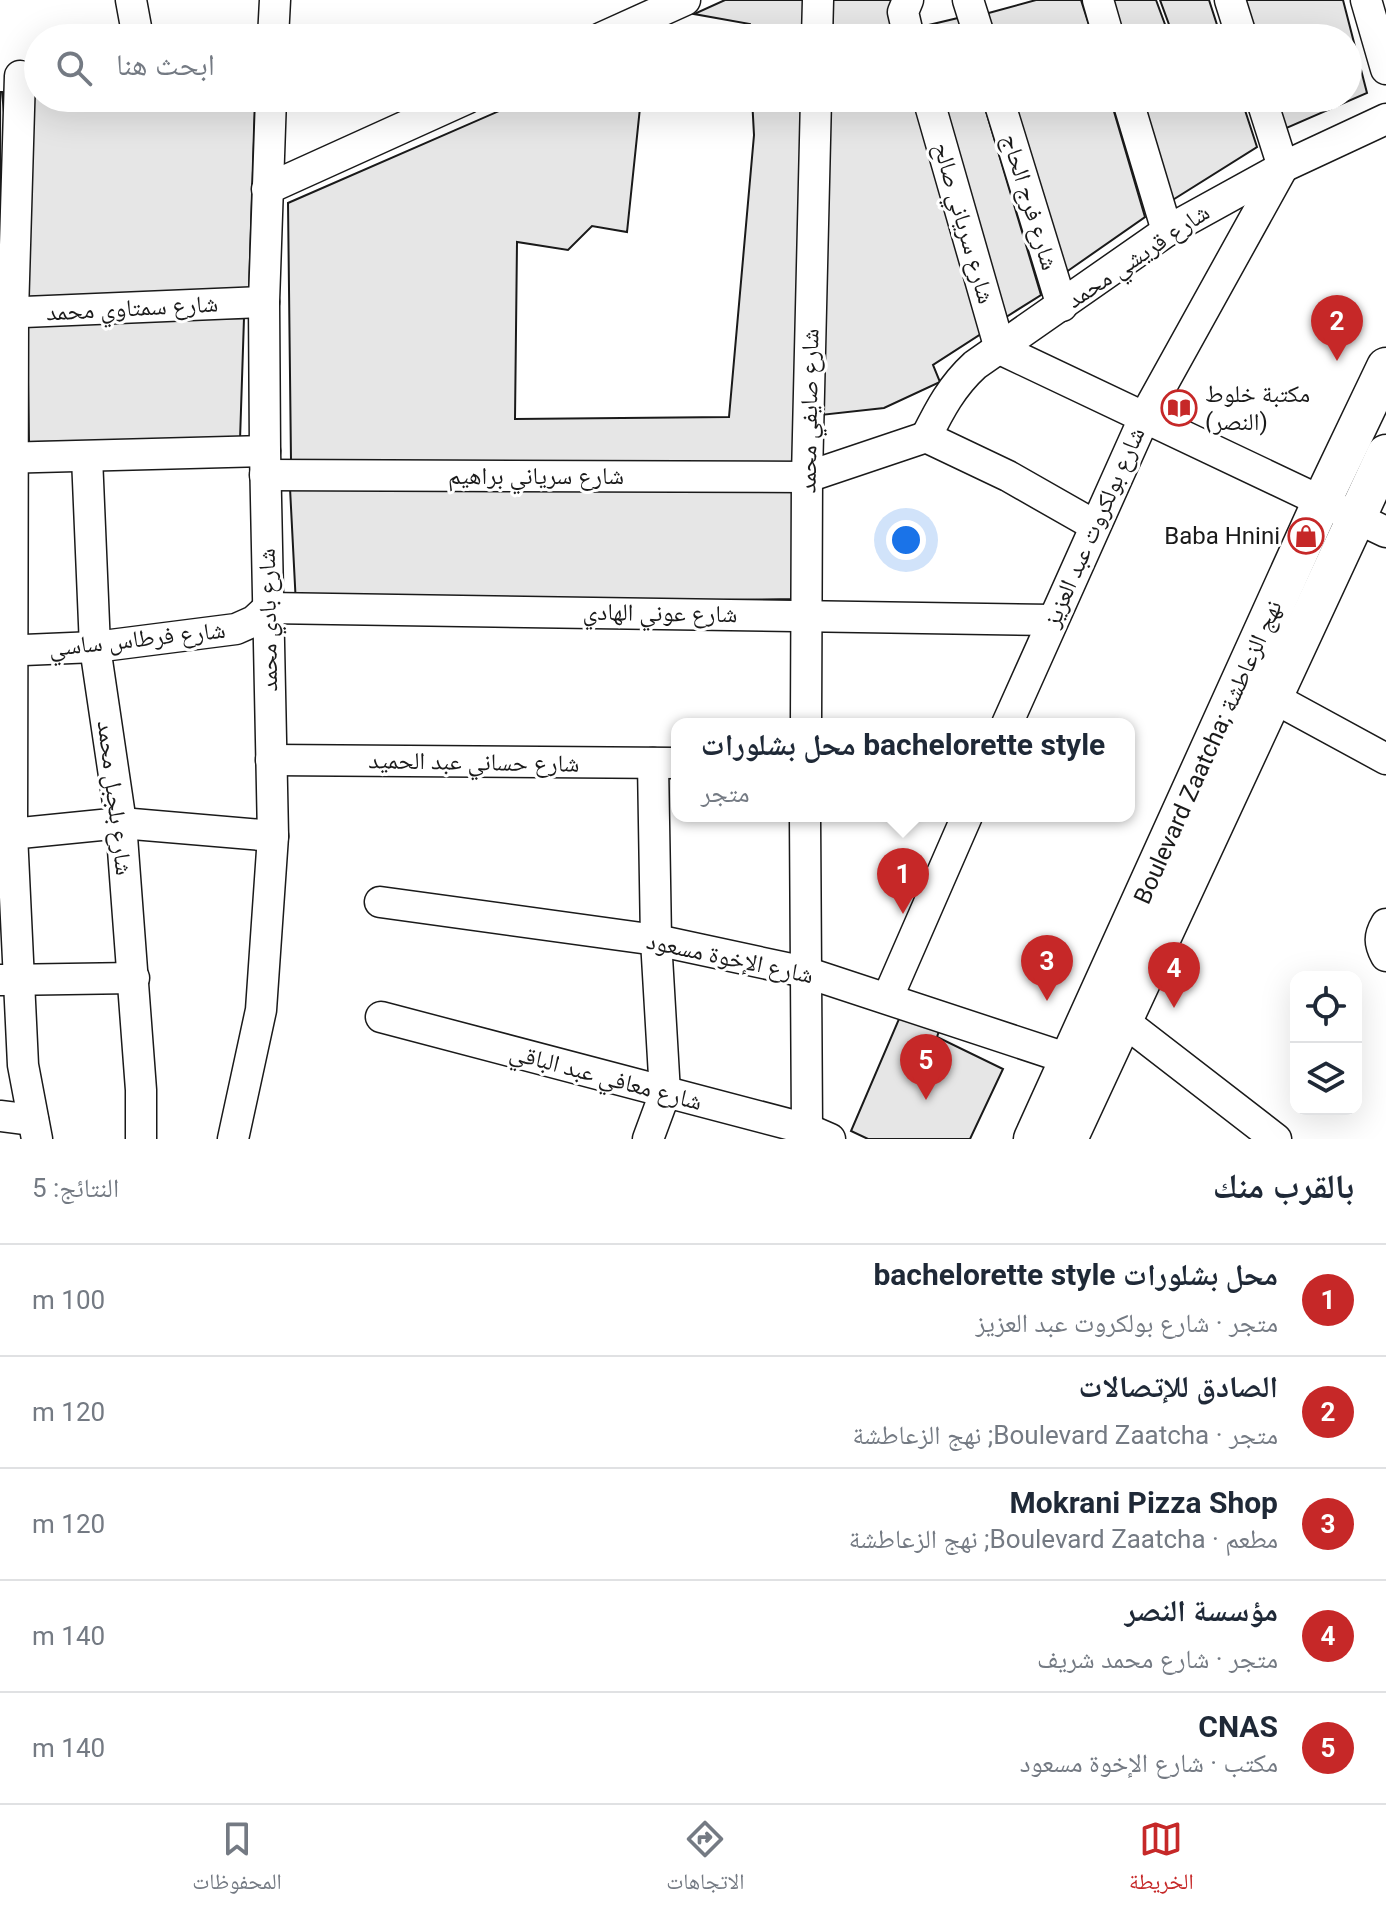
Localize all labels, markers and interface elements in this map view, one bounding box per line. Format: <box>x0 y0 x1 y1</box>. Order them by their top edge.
search box <box>24 24 1362 112</box>
icon: search <box>52 46 96 90</box>
text: ابحث هنا <box>116 47 215 82</box>
street label: شارع فرج الحاج <box>995 131 1064 274</box>
street label: شارع سرياني صالح <box>923 139 1000 308</box>
street label: شارع قريشي محمد <box>1061 198 1218 318</box>
street label: شارع سمتاوي محمد <box>45 290 219 332</box>
pin: 2 <box>1311 295 1363 361</box>
street label: شارع صايفي محمد <box>794 328 830 494</box>
place label: مكتبة خلوط (النصر) <box>1205 380 1310 436</box>
library icon: مكتبة خلوط (النصر) <box>1160 389 1198 427</box>
street label: شارع بولكروت عبد العزيز <box>1037 423 1152 633</box>
street label: شارع سرياني براهيم <box>448 462 624 495</box>
shop icon: Baba Hnini <box>1287 517 1325 555</box>
your location <box>886 520 926 560</box>
place label: Baba Hnini <box>1164 522 1280 550</box>
street label: شارع بادي محمد <box>253 548 288 692</box>
street label: Boulevard Zaatcha; نهج الزعاطشة <box>1128 596 1289 909</box>
street label: شارع عوني الهادي <box>582 598 738 633</box>
street label: شارع فرطاس ساسي <box>47 616 227 667</box>
popup <box>671 718 1135 822</box>
street label: شارع بلجبل محمد <box>91 719 138 877</box>
text: محل بشلورات bachelorette style <box>701 727 1105 762</box>
street label: شارع حساني عبد الحميد <box>368 746 580 783</box>
text: متجر <box>701 778 750 808</box>
pin: 1 <box>877 848 929 914</box>
street label: شارع الإخوة مسعود <box>644 927 816 990</box>
pin: 3 <box>1021 935 1073 1001</box>
pin: 4 <box>1148 942 1200 1008</box>
map controls <box>1290 971 1362 1115</box>
button: locate <box>1290 971 1362 1043</box>
pin: 5 <box>900 1034 952 1100</box>
street label: شارع معافي عبد الباقي <box>505 1038 705 1121</box>
button: layers <box>1290 1043 1362 1115</box>
text: بالقرب منك <box>1213 1166 1354 1206</box>
text: النتائج: 5 <box>32 1173 119 1203</box>
text: محل بشلورات bachelorette style <box>873 1257 1278 1292</box>
text: 100 m <box>32 1285 105 1315</box>
text: 1 <box>1321 1285 1335 1315</box>
text: متجر · شارع بولكروت عبد العزيز <box>976 1308 1278 1338</box>
text: الصادق للإتصالات <box>1079 1369 1278 1404</box>
text: 120 m <box>32 1397 105 1427</box>
text: 2 <box>1321 1397 1335 1427</box>
text: متجر · Boulevard Zaatcha; نهج الزعاطشة <box>852 1420 1278 1450</box>
text: Mokrani Pizza Shop <box>1010 1485 1278 1520</box>
text: 120 m <box>32 1509 105 1539</box>
text: 3 <box>1321 1509 1335 1539</box>
text: مطعم · Boulevard Zaatcha; نهج الزعاطشة <box>849 1524 1278 1554</box>
text: مؤسسة النصر <box>1125 1593 1278 1628</box>
text: 140 m <box>32 1621 105 1651</box>
text: 4 <box>1321 1621 1335 1651</box>
text: متجر · شارع محمد شريف <box>1037 1644 1278 1674</box>
text: CNAS <box>1198 1709 1278 1744</box>
text: 140 m <box>32 1733 105 1763</box>
text: 5 <box>1321 1733 1335 1763</box>
text: مكتب · شارع الإخوة مسعود <box>1020 1748 1278 1778</box>
tab: المحفوظات <box>192 1817 282 1903</box>
tab: الاتجاهات <box>666 1817 744 1903</box>
tab: الخريطة <box>1129 1817 1194 1903</box>

